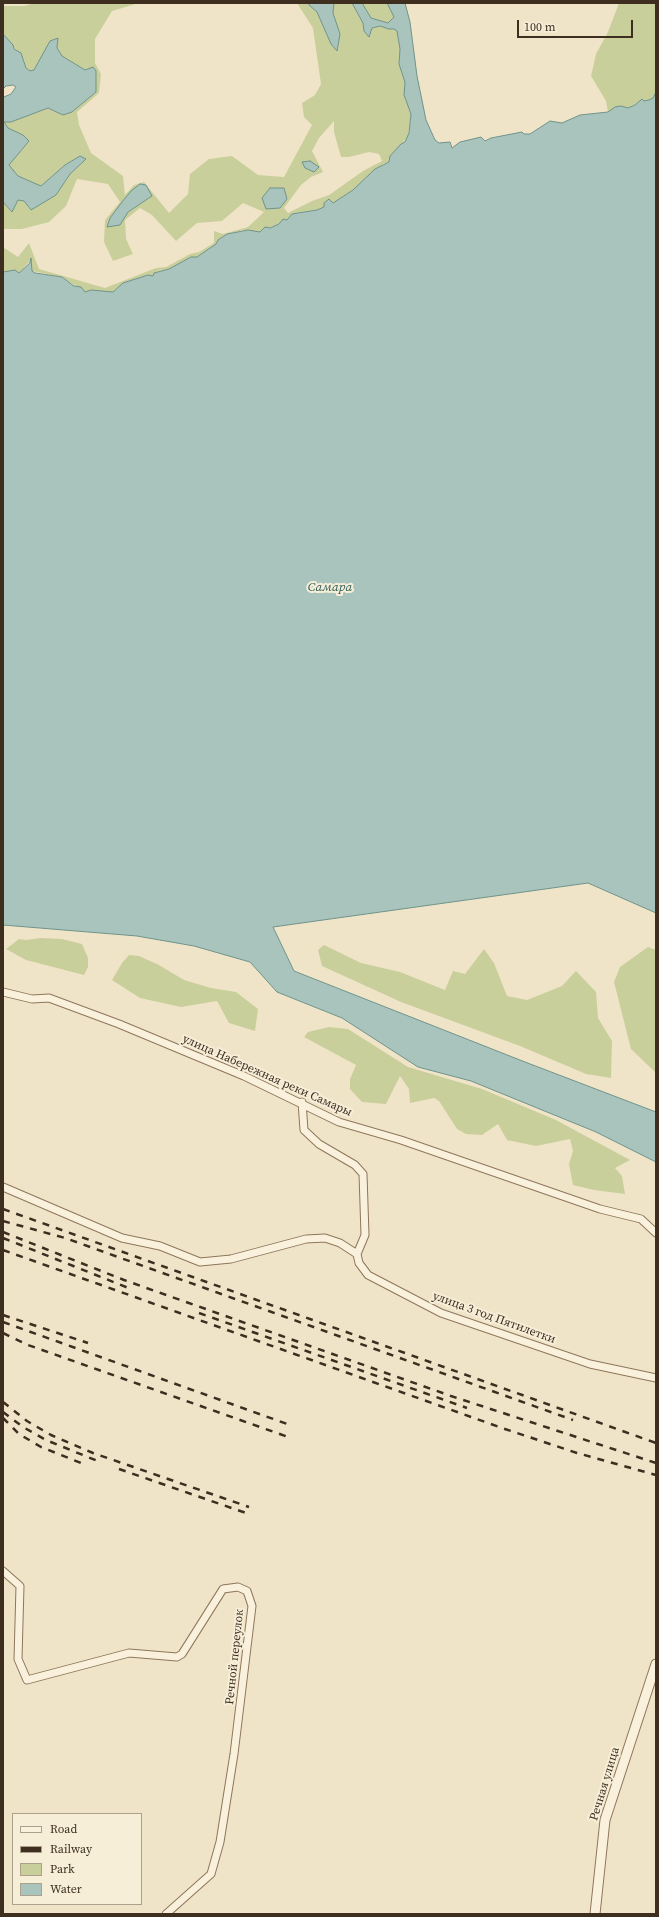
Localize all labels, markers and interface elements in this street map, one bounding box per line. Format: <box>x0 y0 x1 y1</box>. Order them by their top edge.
scale bar <box>519 12 635 38</box>
text: 100 m <box>524 19 556 35</box>
water label: Самара <box>308 580 352 596</box>
street label: улица Набережная реки Самары <box>180 1032 354 1120</box>
street label: улица 3 год Пятилетки <box>431 1289 557 1347</box>
street label: Речной переулок <box>223 1608 247 1706</box>
street label: Речная улица <box>587 1745 623 1823</box>
legend <box>12 1813 142 1905</box>
text: Road <box>50 1821 77 1837</box>
text: Railway <box>50 1841 92 1857</box>
text: Park <box>50 1861 75 1877</box>
text: Water <box>50 1881 82 1897</box>

